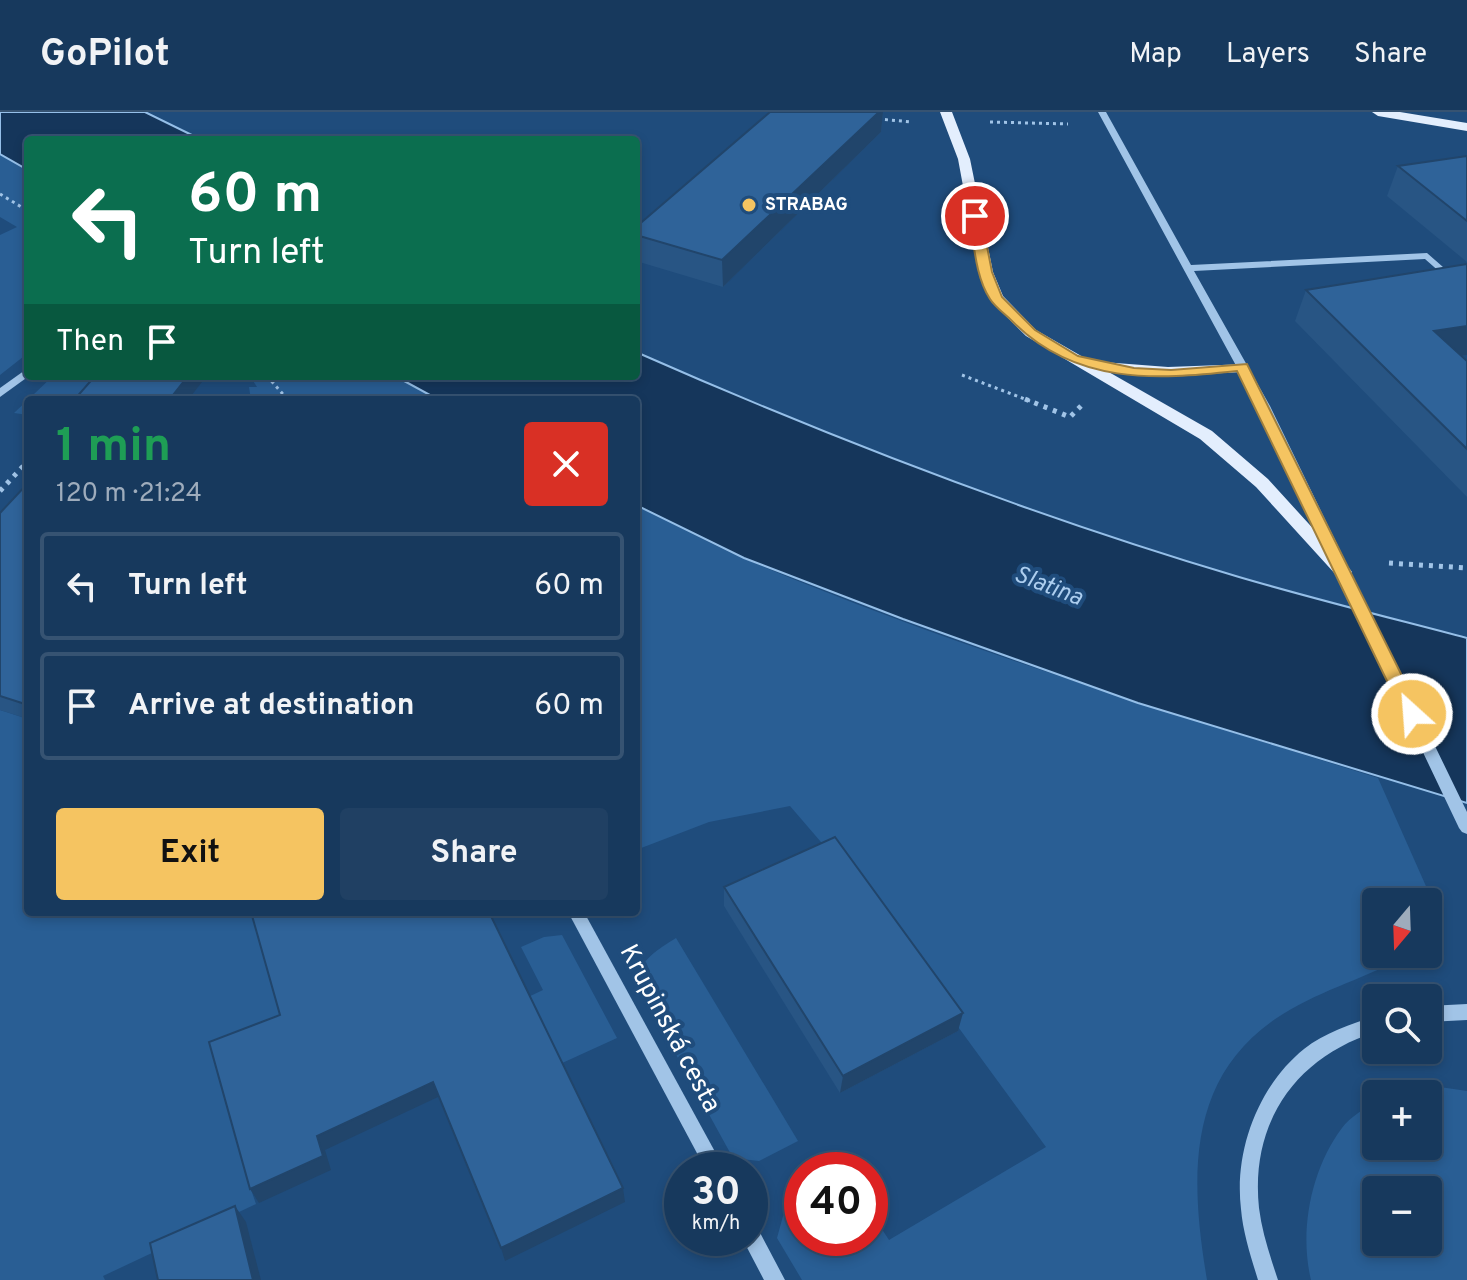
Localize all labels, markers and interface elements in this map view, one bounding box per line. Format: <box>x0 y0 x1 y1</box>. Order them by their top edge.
text: GoPilot <box>40 31 170 80</box>
text: Map <box>1129 37 1182 73</box>
text: Layers <box>1226 37 1310 73</box>
text: Share <box>1354 37 1427 73</box>
text: 60 m <box>188 162 322 232</box>
icon: left <box>56 168 160 272</box>
pin <box>941 182 1009 250</box>
place label: STRABAG <box>765 194 848 217</box>
icon: arrive <box>953 194 997 238</box>
marker: STRABAG <box>740 196 758 214</box>
text: Turn left <box>188 231 325 277</box>
icon: arrive <box>140 320 184 364</box>
text: Then <box>56 324 124 361</box>
text: 1 min <box>56 418 171 478</box>
button: close <box>524 422 608 506</box>
text: 120 m · 21:24 <box>56 478 202 511</box>
water label: Slatina <box>1009 560 1087 614</box>
icon: left <box>60 564 104 608</box>
text: Turn left <box>128 568 248 605</box>
text: 60 m <box>534 568 604 605</box>
position arrow <box>1370 672 1454 756</box>
icon: arrive <box>60 684 104 728</box>
text: Arrive at destination <box>128 688 414 725</box>
text: 60 m <box>534 688 604 725</box>
button: Exit <box>56 808 324 900</box>
button: Share <box>340 808 608 900</box>
north arrow <box>1362 888 1442 968</box>
map controls <box>1362 888 1442 1256</box>
street label: Krupinská cesta <box>611 939 727 1119</box>
button: search <box>1362 984 1442 1064</box>
button: + <box>1362 1080 1442 1160</box>
speed limit sign: 40 <box>784 1152 888 1256</box>
text: 30 <box>691 1169 741 1219</box>
button: − <box>1362 1176 1442 1256</box>
text: km/h <box>692 1211 740 1237</box>

